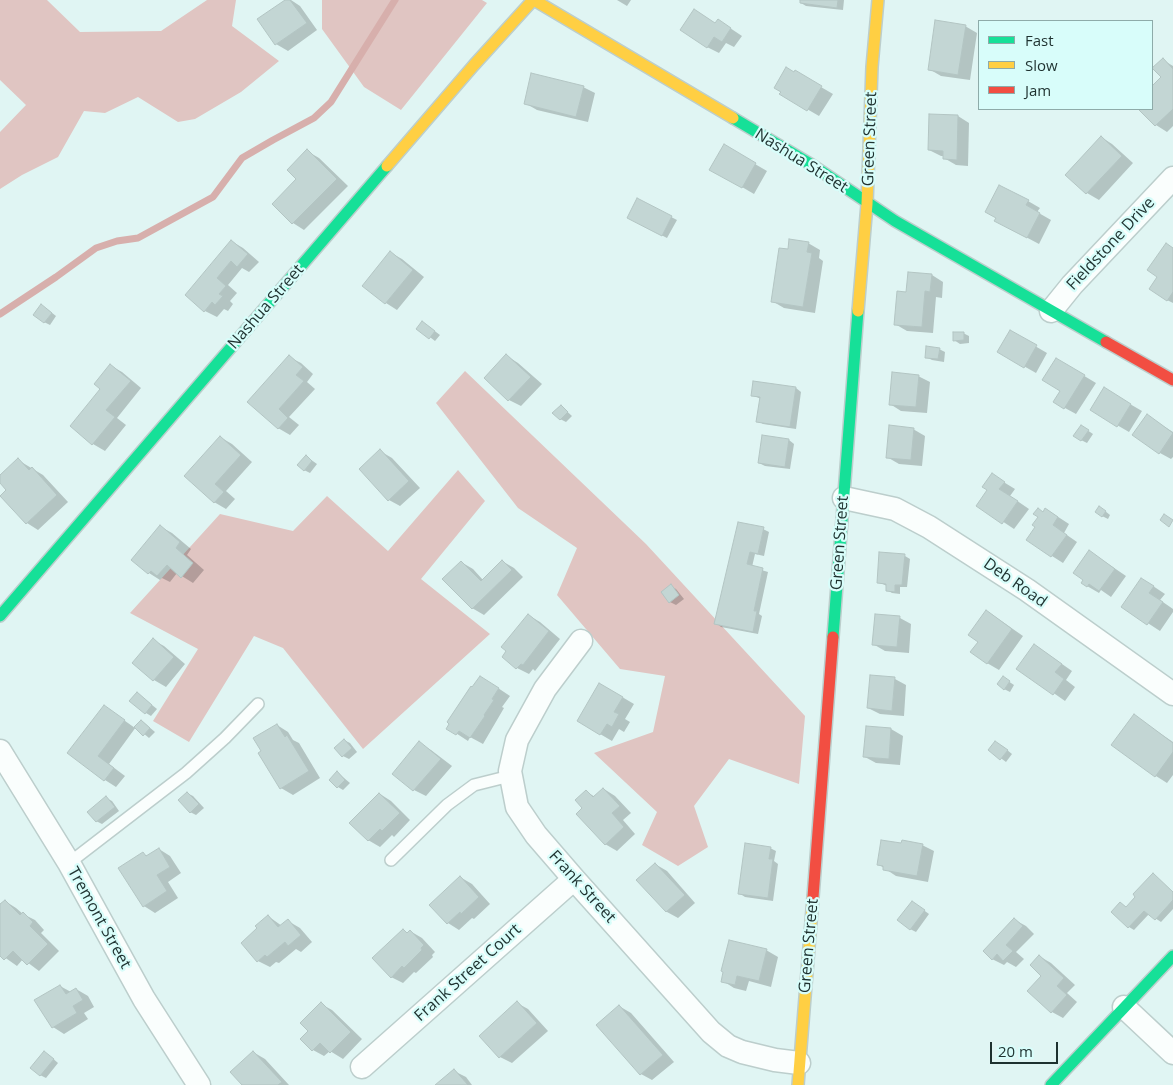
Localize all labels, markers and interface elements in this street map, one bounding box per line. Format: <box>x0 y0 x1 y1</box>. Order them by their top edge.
legend <box>978 20 1153 110</box>
text: Fast <box>1025 30 1054 50</box>
text: Slow <box>1025 55 1058 75</box>
text: Jam <box>1025 80 1051 100</box>
street label: Green Street <box>859 91 881 187</box>
street label: Nashua Street <box>751 125 851 197</box>
street label: Fieldstone Drive <box>1063 194 1159 294</box>
street label: Nashua Street <box>224 261 308 353</box>
street label: Green Street <box>827 495 853 591</box>
street label: Deb Road <box>980 554 1050 612</box>
street label: Frank Street <box>545 847 619 927</box>
street label: Tremont Street <box>63 864 135 972</box>
street label: Green Street <box>795 898 823 994</box>
street label: Frank Street Court <box>411 920 525 1026</box>
scale bar <box>993 1032 1060 1064</box>
text: 20 m <box>998 1041 1033 1061</box>

